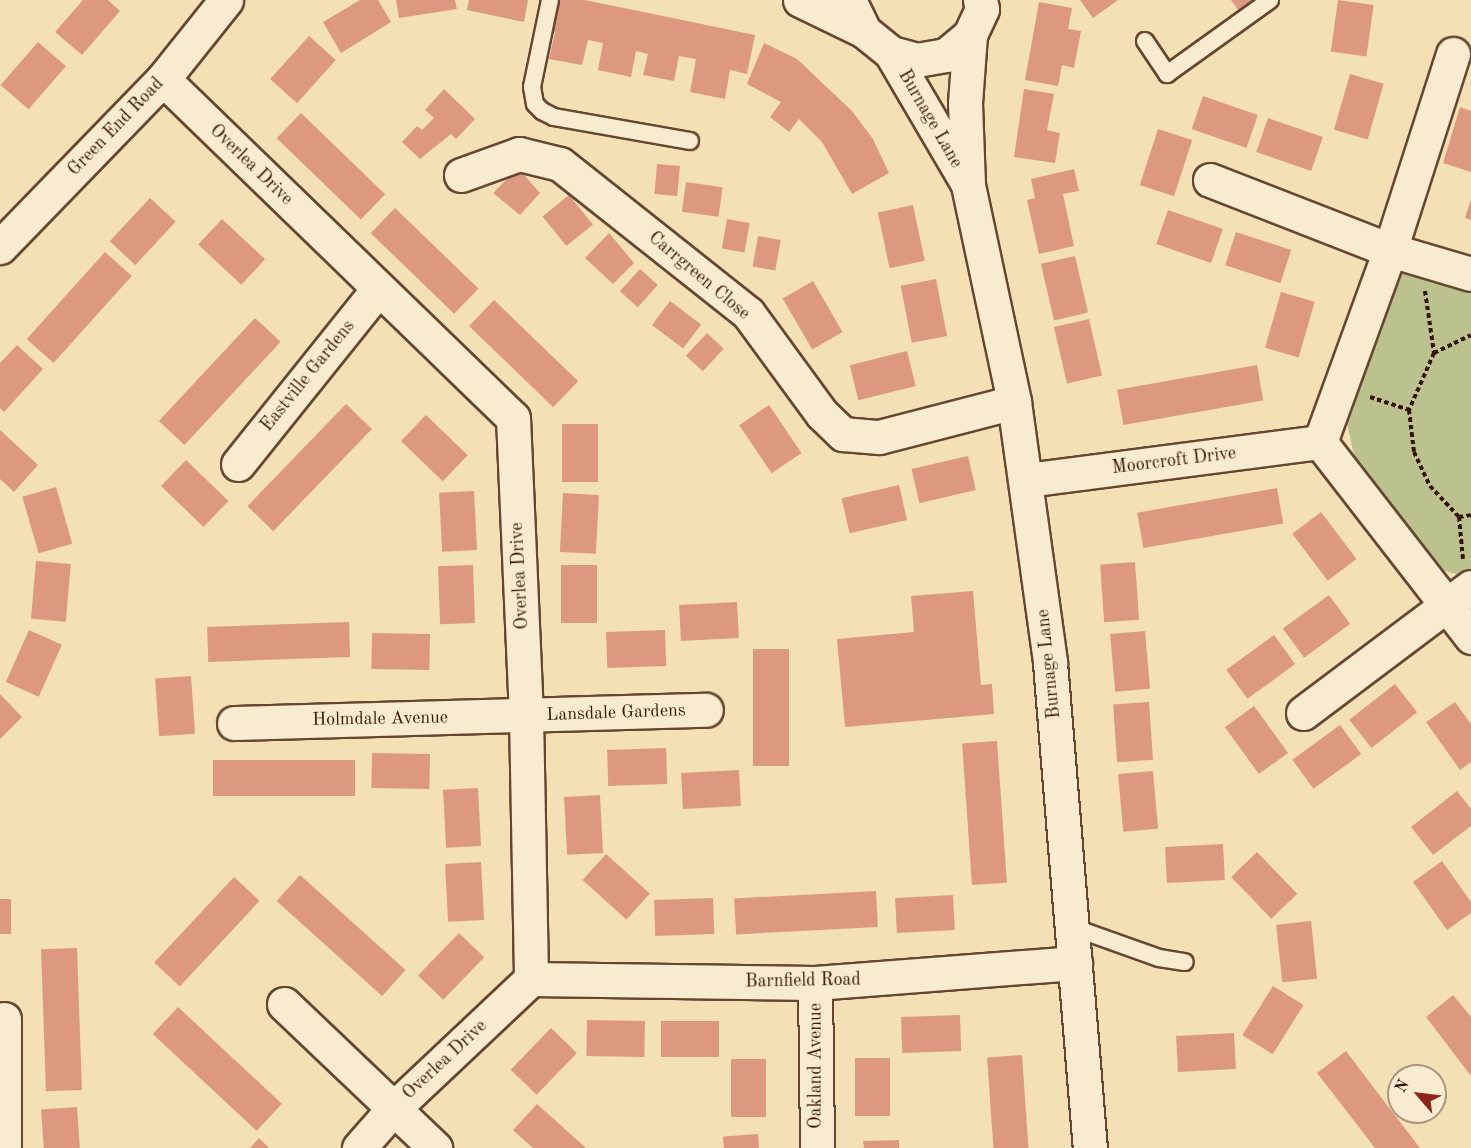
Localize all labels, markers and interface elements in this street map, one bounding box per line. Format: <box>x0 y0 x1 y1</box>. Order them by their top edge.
street label: Burnage Lane <box>893 66 967 172</box>
street label: Green End Road <box>64 73 168 181</box>
street label: Overlea Drive <box>205 120 297 210</box>
street label: Carrgreen Close <box>644 227 754 325</box>
street label: Eastville Gardens <box>256 316 360 436</box>
street label: Moorcroft Drive <box>1111 443 1237 479</box>
street label: Overlea Drive <box>506 522 534 630</box>
street label: Burnage Lane <box>1033 608 1065 720</box>
street label: Lansdale Gardens <box>546 700 686 726</box>
street label: Holmdale Avenue <box>312 707 448 731</box>
street label: Barnfield Road <box>745 969 861 993</box>
street label: Oakland Avenue <box>805 1003 827 1129</box>
street label: Overlea Drive <box>398 1016 492 1104</box>
north arrow <box>1387 1064 1447 1124</box>
text: N <box>1393 1077 1413 1096</box>

